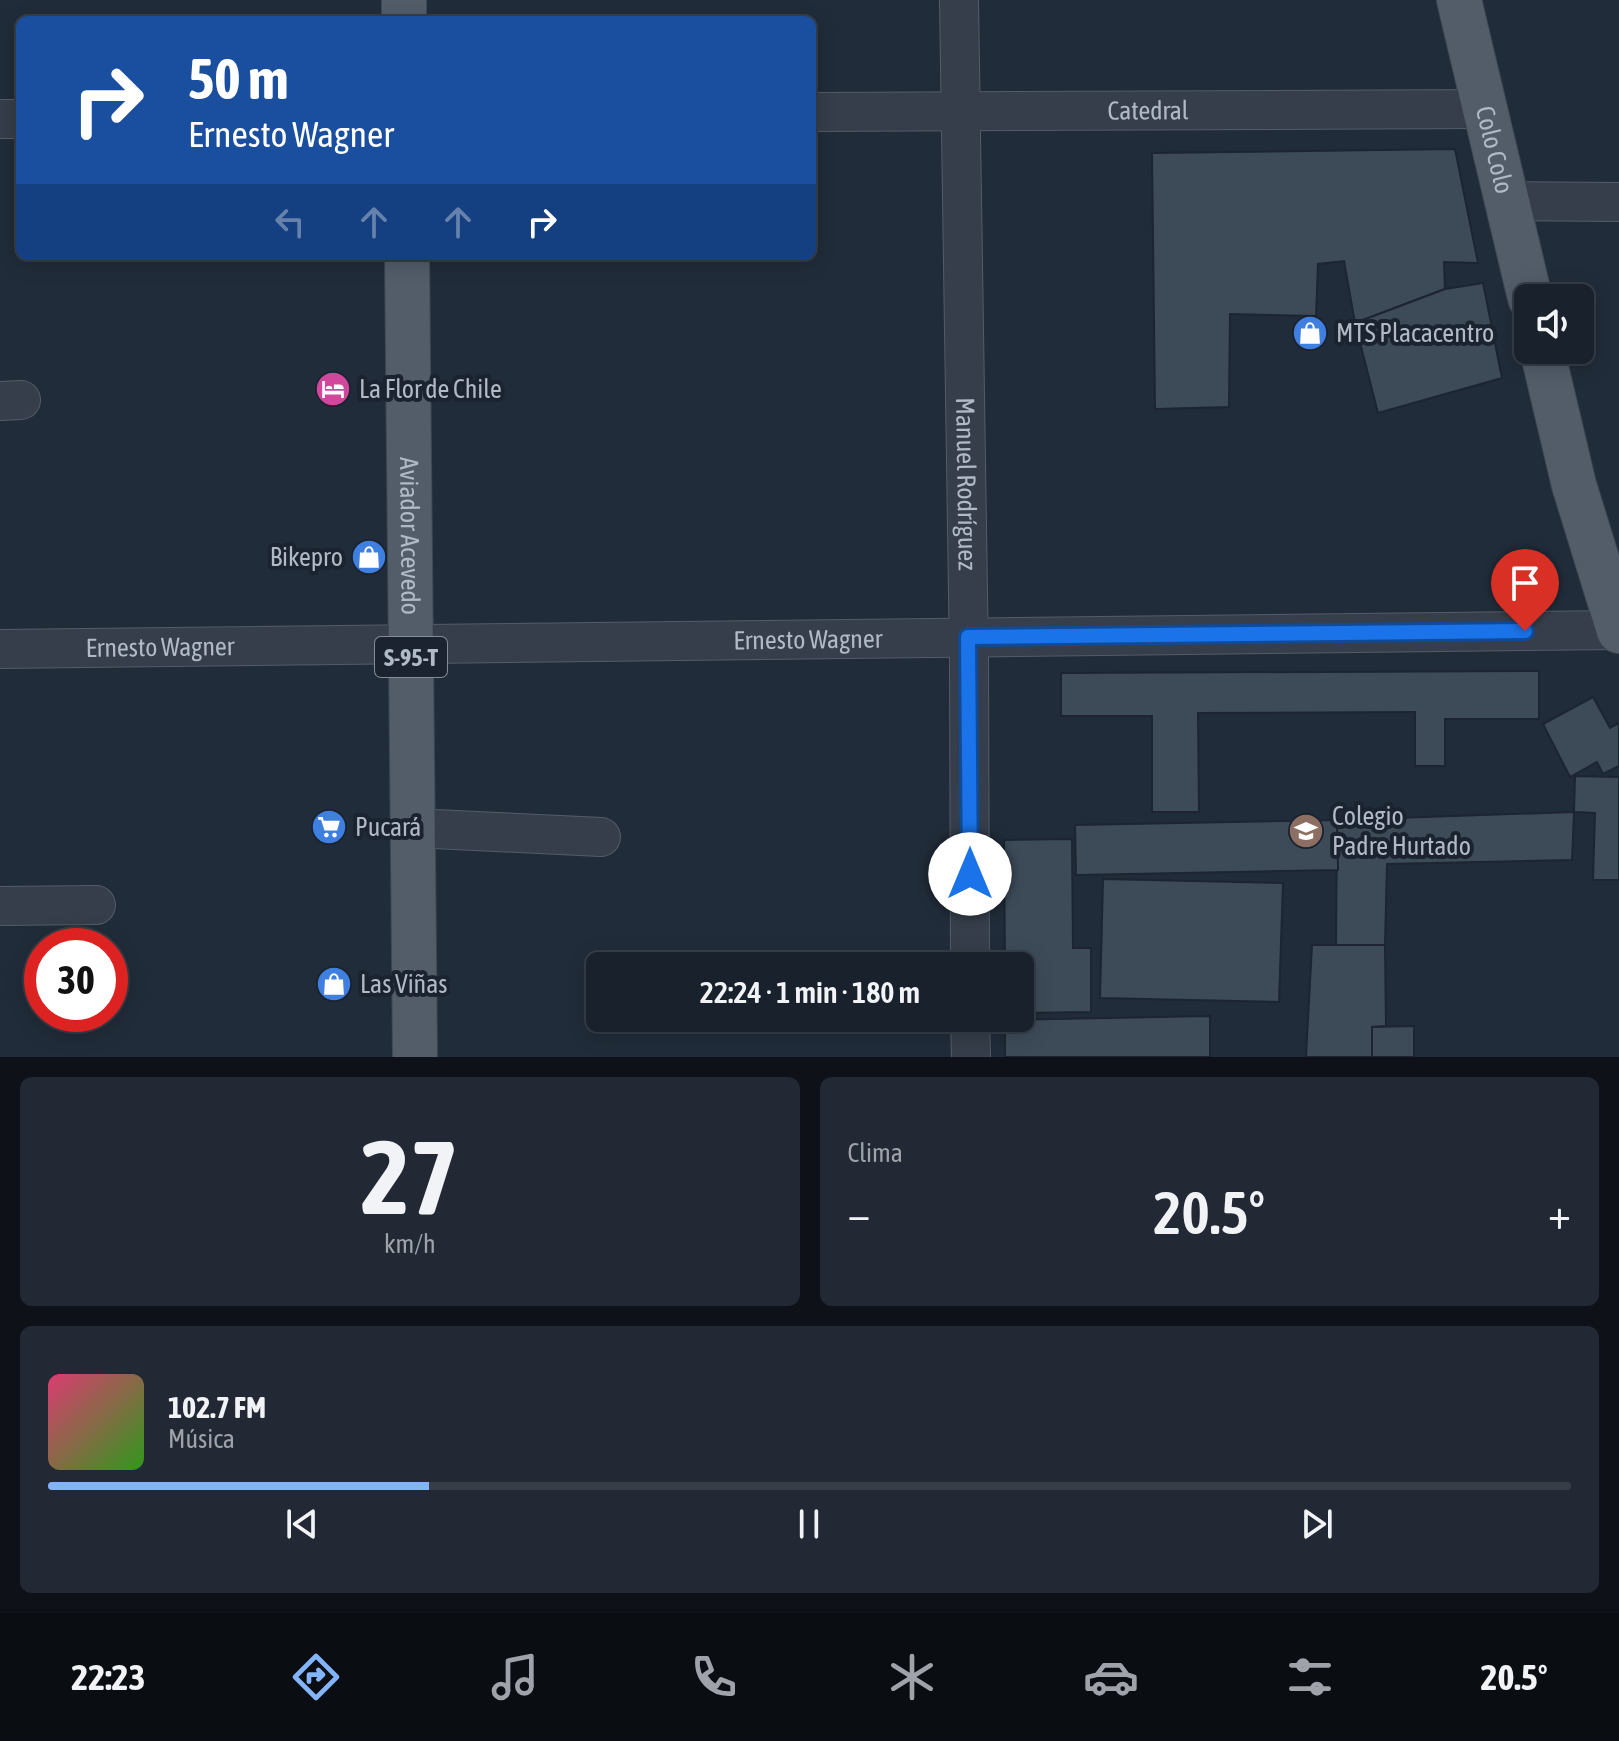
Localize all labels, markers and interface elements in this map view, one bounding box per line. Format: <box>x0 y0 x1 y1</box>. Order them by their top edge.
text: 50 m <box>188 47 289 111</box>
icon: right <box>56 48 160 152</box>
street label: Catedral <box>1107 95 1189 126</box>
street label: Colo Colo <box>1470 103 1520 197</box>
text: Ernesto Wagner <box>188 113 394 155</box>
icon: left <box>268 200 312 244</box>
icon: ahead <box>352 200 396 244</box>
icon: ahead <box>436 200 480 244</box>
icon: right <box>520 200 564 244</box>
map controls <box>1514 284 1594 364</box>
button: sound <box>1514 284 1594 364</box>
shop icon: MTS Placacentro <box>1291 314 1329 352</box>
place label: MTS Placacentro <box>1336 318 1494 348</box>
hotel icon: La Flor de Chile <box>314 370 352 408</box>
place label: La Flor de Chile <box>359 374 502 404</box>
street label: Manuel Rodríguez <box>950 397 983 571</box>
street label: Aviador Acevedo <box>394 457 426 615</box>
shop icon: Bikepro <box>350 538 388 576</box>
place label: Bikepro <box>270 542 343 572</box>
pin <box>1491 549 1559 631</box>
icon: arrive <box>1503 561 1547 605</box>
street label: Ernesto Wagner <box>733 624 883 655</box>
street label: Ernesto Wagner <box>85 631 235 663</box>
road number: S-95-T <box>375 637 447 677</box>
place label: Colegio Padre Hurtado <box>1332 801 1471 861</box>
supermarket icon: Pucará <box>310 808 348 846</box>
place label: Pucará <box>355 812 421 842</box>
school or university icon: Colegio Padre Hurtado <box>1287 812 1325 850</box>
position arrow <box>928 832 1012 916</box>
speed limit sign: 30 <box>24 928 128 1032</box>
shop icon: Las Viñas <box>315 965 353 1003</box>
place label: Las Viñas <box>360 969 448 999</box>
text: 22:24 · 1 min · 180 m <box>700 975 920 1009</box>
text: 27 <box>361 1117 459 1236</box>
text: Clima <box>848 1138 903 1168</box>
text: 20.5° <box>1153 1178 1265 1247</box>
text: − <box>848 1188 870 1238</box>
text: + <box>1548 1188 1571 1238</box>
text: km/h <box>384 1229 436 1259</box>
text: 102.7 FM <box>168 1390 266 1424</box>
text: Música <box>168 1424 235 1454</box>
icon: previous <box>280 1502 324 1546</box>
icon: pause <box>787 1502 831 1546</box>
icon: next <box>1295 1502 1339 1546</box>
icon: directions <box>288 1649 344 1705</box>
icon: music <box>487 1649 543 1705</box>
icon: phone <box>686 1649 742 1705</box>
icon: climate <box>884 1649 940 1705</box>
icon: car <box>1083 1649 1139 1705</box>
icon: filters <box>1282 1649 1338 1705</box>
text: 22:23 <box>71 1656 145 1698</box>
text: 20.5° <box>1480 1656 1548 1698</box>

